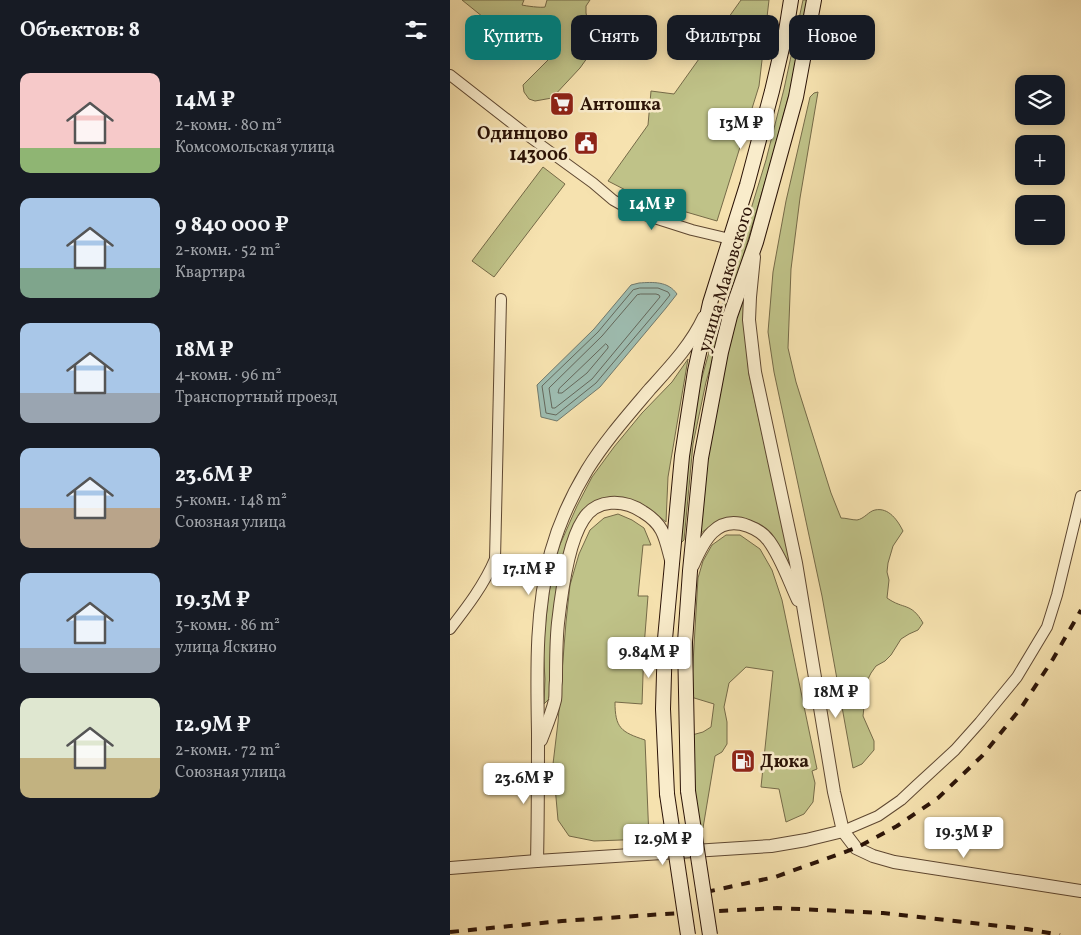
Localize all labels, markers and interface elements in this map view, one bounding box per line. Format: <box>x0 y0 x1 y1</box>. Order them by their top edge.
chip: Купить <box>465 15 561 60</box>
chip: Снять <box>571 15 657 60</box>
chip: Фильтры <box>667 15 779 60</box>
chip: Новое <box>789 15 875 60</box>
text: Объектов: 8 <box>20 16 140 45</box>
icon: filters <box>402 16 430 44</box>
map controls <box>1015 75 1065 245</box>
button: layers <box>1015 75 1065 125</box>
text: 14M ₽ <box>175 86 235 115</box>
supermarket icon: Антошка <box>549 91 575 117</box>
icon: home <box>60 93 120 153</box>
place label: Антошка <box>580 93 661 118</box>
pin: 13M ₽ <box>706 108 776 150</box>
text: 13M ₽ <box>719 113 763 135</box>
text: 2-комн. · 80 m² <box>175 115 282 137</box>
place label: Одинцово 143006 <box>477 122 568 168</box>
public building icon: Одинцово 143006 <box>573 130 599 156</box>
button: + <box>1015 135 1065 185</box>
text: Комсомольская улица <box>175 137 335 159</box>
pin: 14M ₽ <box>617 188 687 231</box>
text: 14M ₽ <box>629 194 675 216</box>
button: − <box>1015 195 1065 245</box>
street label: улица Маковского <box>692 203 761 356</box>
text: 9 840 000 ₽ <box>175 211 289 240</box>
icon: home <box>60 218 120 278</box>
text: 2-комн. · 52 m² <box>175 240 280 262</box>
text: Квартира <box>175 262 245 284</box>
text: 18M ₽ <box>175 336 234 365</box>
icon: home <box>60 343 120 403</box>
text: 4-комн. · 96 m² <box>175 365 282 387</box>
text: Транспортный проезд <box>175 387 337 409</box>
text: 23.6M ₽ <box>175 461 253 490</box>
icon: home <box>60 468 120 528</box>
text: 5-комн. · 148 m² <box>175 490 287 512</box>
text: Союзная улица <box>175 512 286 534</box>
pin: 17.1M ₽ <box>483 554 575 596</box>
text: 17.1M ₽ <box>502 559 556 581</box>
text: 19.3M ₽ <box>175 586 250 615</box>
icon: home <box>60 593 120 653</box>
text: 3-комн. · 86 m² <box>175 615 280 637</box>
pin: 9.84M ₽ <box>603 636 695 679</box>
text: улица Яскино <box>175 637 277 659</box>
text: 9.84M ₽ <box>618 642 680 664</box>
pin: 18M ₽ <box>801 676 871 719</box>
text: 18M ₽ <box>814 682 858 704</box>
text: 12.9M ₽ <box>175 711 251 740</box>
icon: home <box>60 718 120 778</box>
text: 2-комн. · 72 m² <box>175 740 280 762</box>
fuel station icon: Дюка <box>730 748 756 774</box>
place label: Дюка <box>760 750 809 775</box>
text: Союзная улица <box>175 762 286 784</box>
pin: 23.6M ₽ <box>478 762 570 805</box>
text: 23.6M ₽ <box>494 768 554 790</box>
pin: 19.3M ₽ <box>918 816 1010 859</box>
text: 19.3M ₽ <box>935 822 993 844</box>
pin: 12.9M ₽ <box>617 824 709 866</box>
text: 12.9M ₽ <box>634 829 692 851</box>

